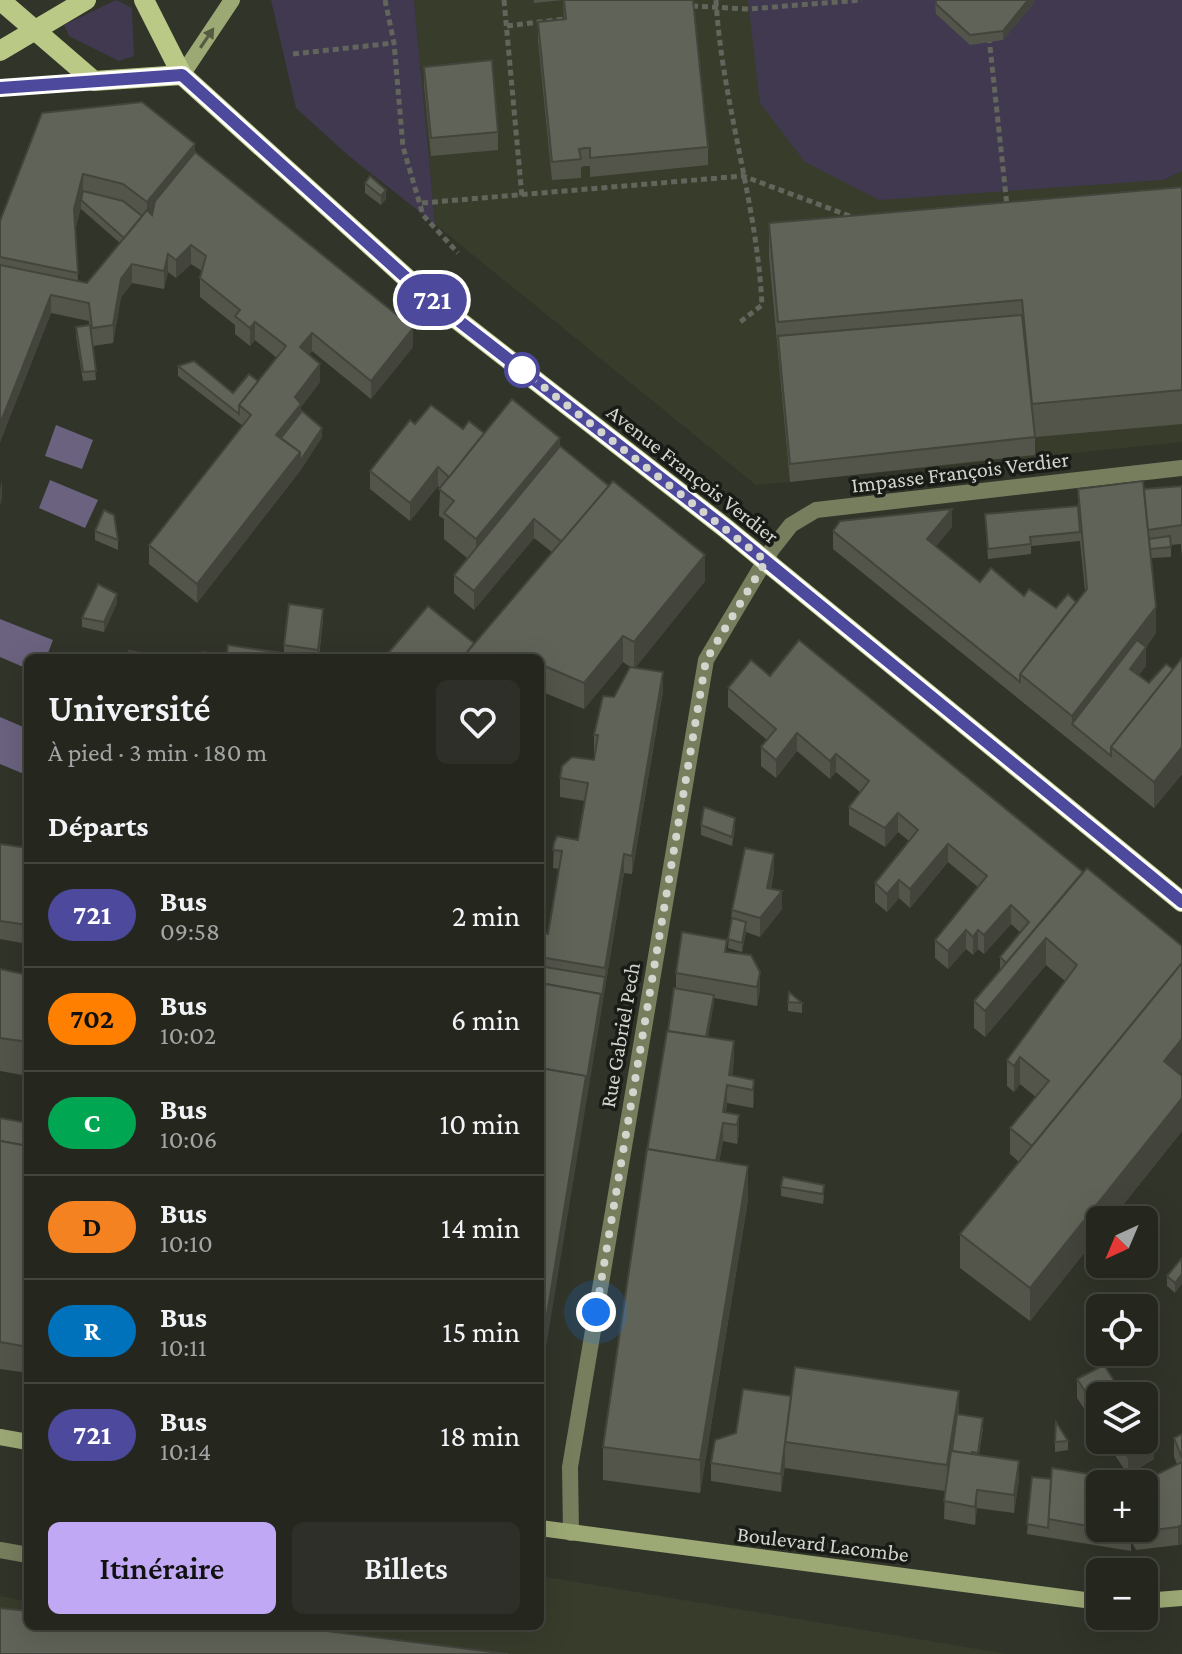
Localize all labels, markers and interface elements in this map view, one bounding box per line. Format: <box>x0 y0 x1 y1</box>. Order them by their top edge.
one-way arrow <box>199 27 214 48</box>
line badge: 721 <box>386 274 478 326</box>
text: 721 <box>413 284 451 315</box>
unlabelled marker <box>505 353 539 387</box>
street label: Avenue François Verdier <box>602 399 784 549</box>
street label: Impasse François Verdier <box>850 446 1070 498</box>
button: heart <box>436 680 520 764</box>
text: Université <box>48 687 210 729</box>
text: À pied · 3 min · 180 m <box>48 738 267 767</box>
text: Départs <box>48 809 149 842</box>
text: Bus <box>160 884 207 917</box>
text: 721 <box>73 899 111 930</box>
text: 2 min <box>452 899 520 932</box>
text: 09:58 <box>160 917 220 946</box>
street label: Rue Gabriel Pech <box>595 960 645 1110</box>
text: Bus <box>160 988 207 1021</box>
text: 702 <box>70 1003 114 1034</box>
text: 6 min <box>451 1003 520 1036</box>
text: 10:02 <box>160 1021 216 1050</box>
text: Bus <box>160 1092 207 1125</box>
text: C <box>83 1107 101 1138</box>
text: 10 min <box>439 1107 520 1140</box>
text: 10:06 <box>160 1125 217 1154</box>
text: Bus <box>160 1196 207 1229</box>
north arrow <box>1086 1206 1158 1278</box>
map controls <box>1086 1206 1158 1630</box>
text: D <box>82 1211 102 1242</box>
text: 14 min <box>441 1211 520 1244</box>
text: 10:10 <box>160 1229 213 1258</box>
your location <box>576 1292 616 1332</box>
button: locate <box>1086 1294 1158 1366</box>
text: Bus <box>160 1300 207 1333</box>
text: R <box>83 1315 101 1346</box>
text: 15 min <box>442 1315 520 1348</box>
text: 10:11 <box>160 1333 207 1362</box>
button: layers <box>1086 1382 1158 1454</box>
text: Bus <box>160 1404 207 1437</box>
text: 721 <box>73 1419 111 1450</box>
text: 18 min <box>440 1419 520 1452</box>
text: 10:14 <box>160 1437 211 1466</box>
button: + <box>1086 1470 1158 1542</box>
street label: Boulevard Lacombe <box>736 1521 910 1567</box>
button: Itinéraire <box>48 1522 276 1614</box>
button: Billets <box>292 1522 520 1614</box>
button: − <box>1086 1558 1158 1630</box>

